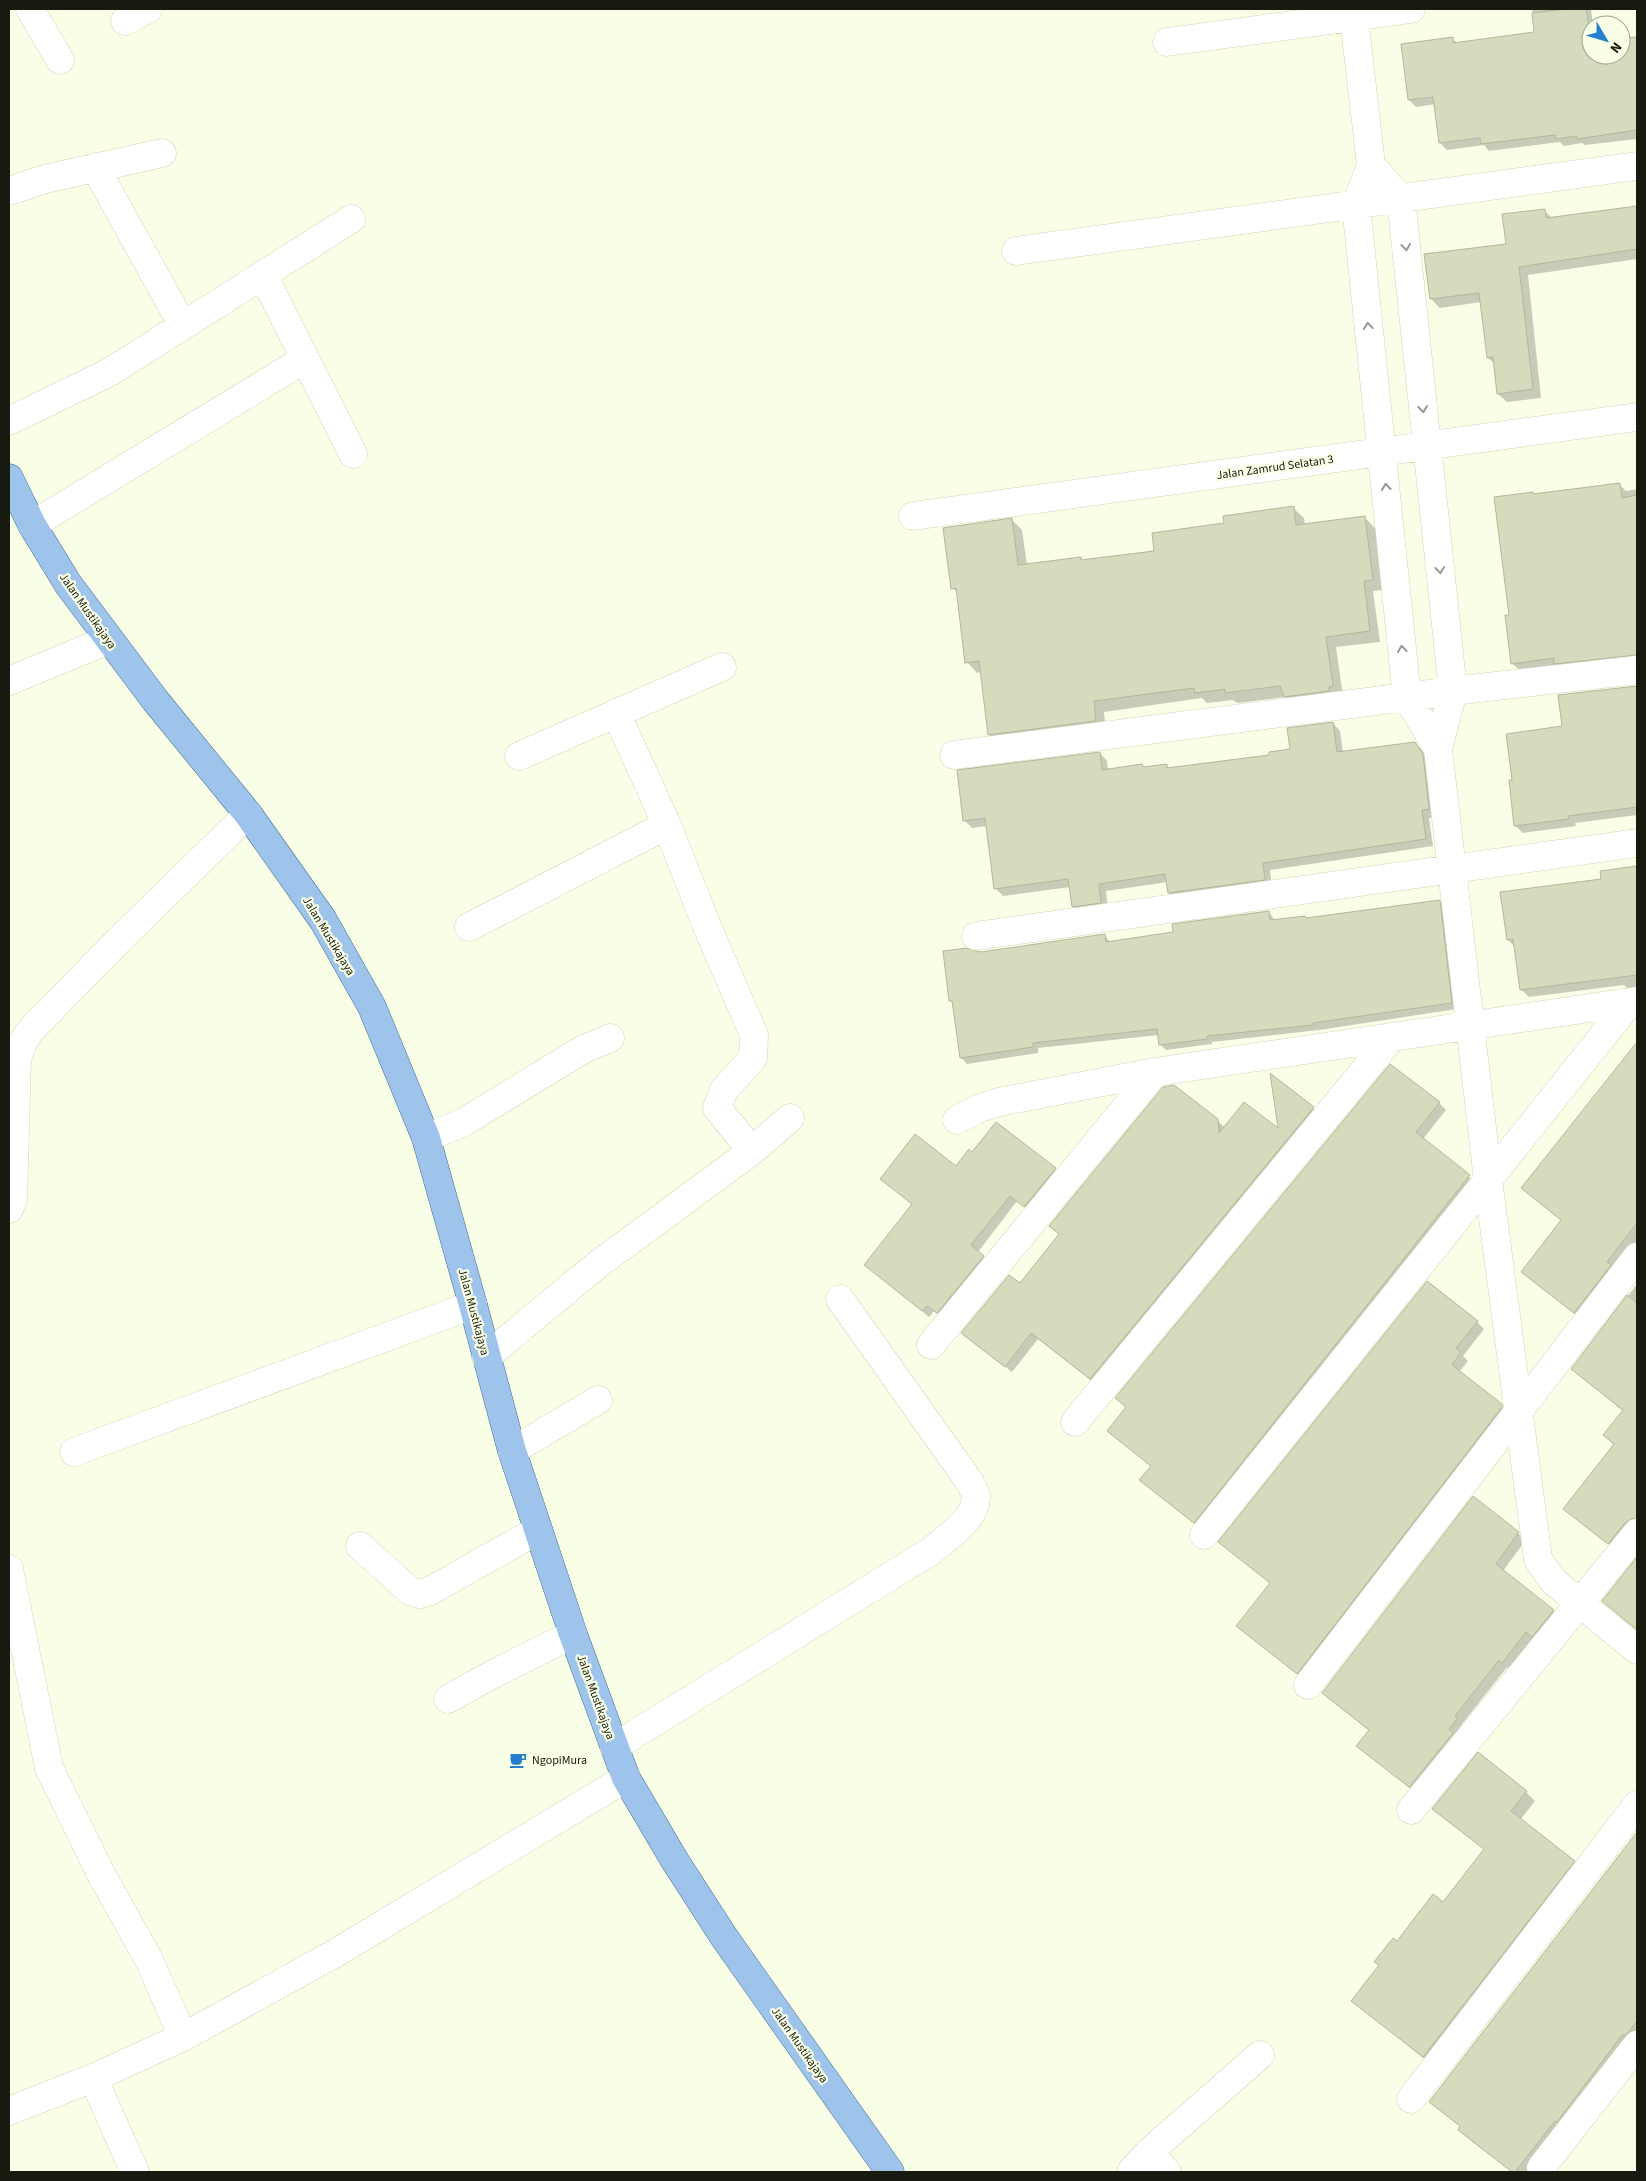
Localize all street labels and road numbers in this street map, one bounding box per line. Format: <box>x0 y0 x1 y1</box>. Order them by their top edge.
street label: Jalan Zamrud Selatan 3 <box>1215 451 1335 484</box>
street label: Jalan Mustikajaya <box>55 570 120 653</box>
street label: Jalan Mustikajaya <box>298 894 359 979</box>
street label: Jalan Mustikajaya <box>454 1267 493 1357</box>
street label: Jalan Mustikajaya <box>572 1652 619 1742</box>
street label: Jalan Mustikajaya <box>767 2004 832 2087</box>

